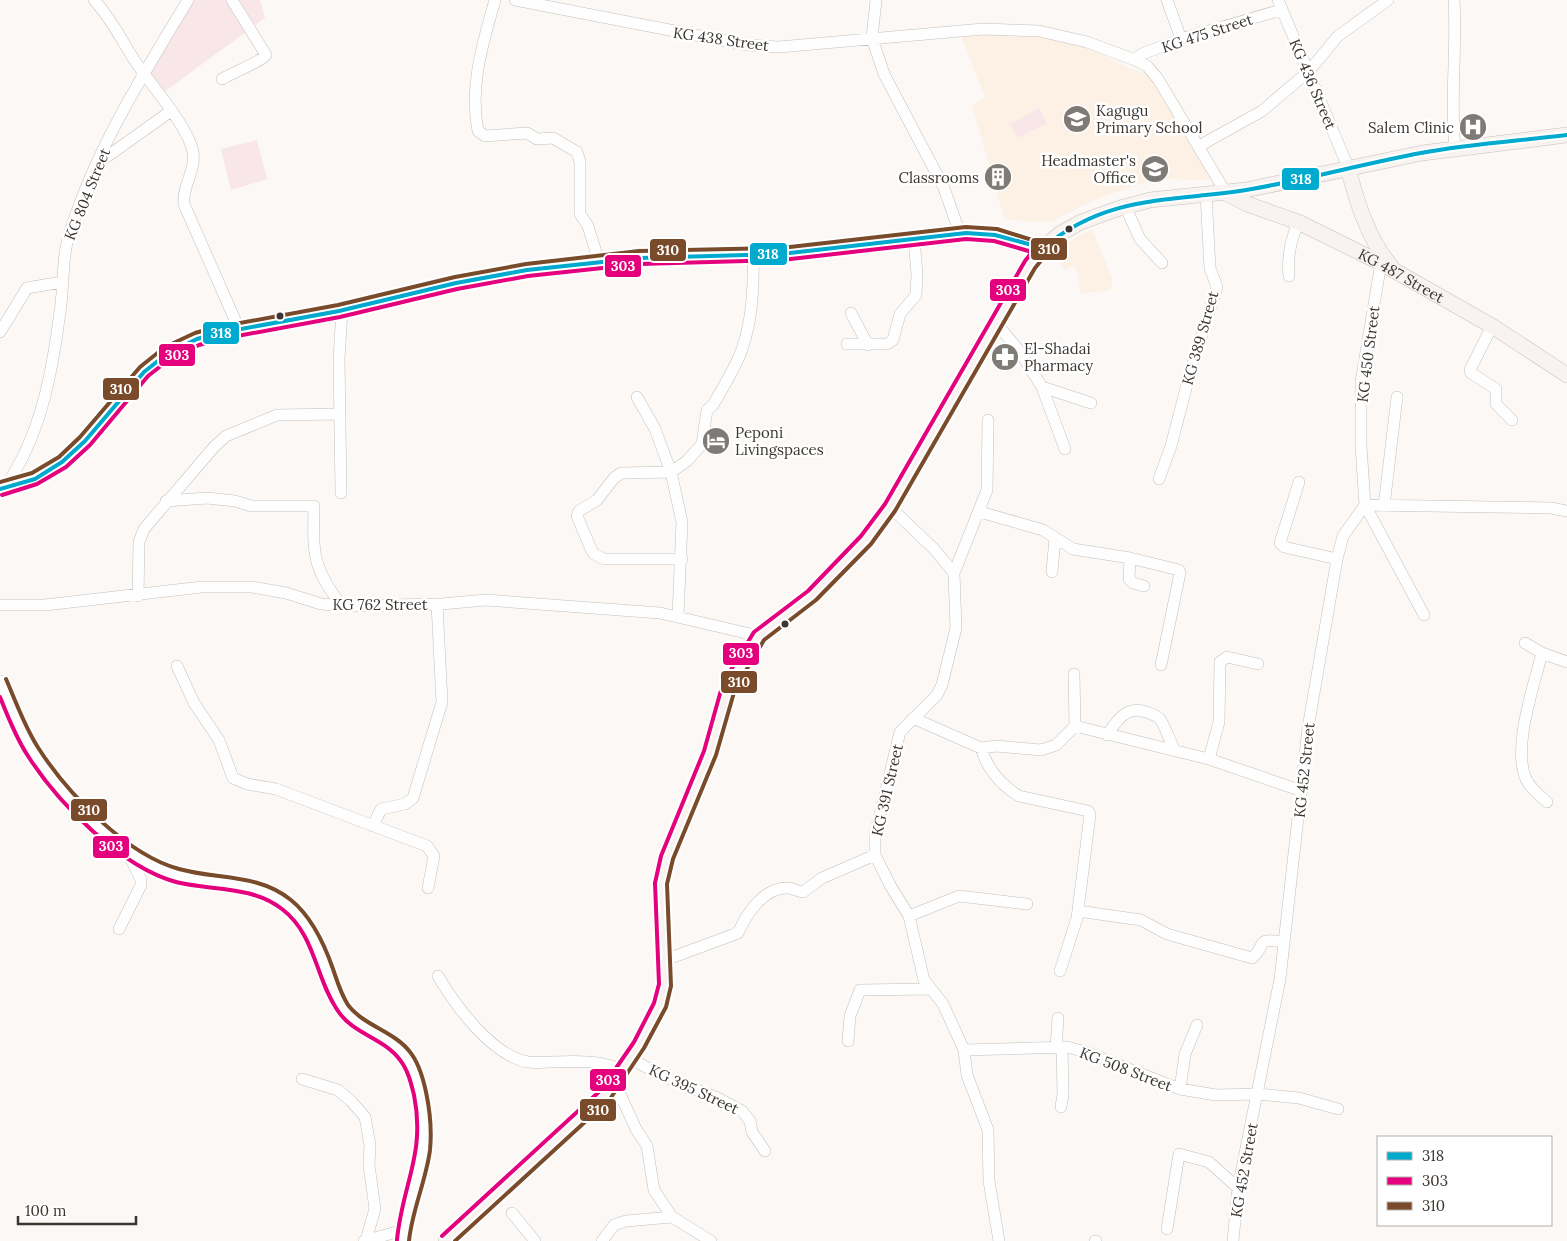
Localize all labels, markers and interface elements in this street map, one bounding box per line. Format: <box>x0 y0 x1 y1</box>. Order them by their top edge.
street label: KG 475 Street <box>1159 9 1255 57</box>
street label: KG 438 Street <box>672 23 770 55</box>
street label: KG 436 Street <box>1285 36 1341 132</box>
place label: Kagugu Primary School <box>1096 101 1203 137</box>
school or university icon: Kagugu Primary School <box>1062 104 1092 134</box>
hospital icon: Salem Clinic <box>1458 112 1488 142</box>
place label: Salem Clinic <box>1368 118 1454 137</box>
street label: KG 804 Street <box>60 145 114 243</box>
place label: Headmaster's Office <box>1041 151 1136 187</box>
school or university icon: Headmaster's Office <box>1140 154 1170 184</box>
building icon: Classrooms <box>983 162 1013 192</box>
line badge: 318 <box>1281 167 1320 191</box>
place label: Classrooms <box>899 168 979 187</box>
text: 318 <box>1290 170 1312 188</box>
unlabelled marker <box>1064 224 1074 234</box>
line badge: 310 <box>1030 237 1068 261</box>
line badge: 310 <box>649 238 687 262</box>
text: 310 <box>1038 240 1060 258</box>
text: 310 <box>657 241 679 259</box>
line badge: 318 <box>749 242 788 266</box>
street label: KG 487 Street <box>1355 244 1448 307</box>
text: 318 <box>757 245 779 263</box>
line badge: 303 <box>604 254 642 278</box>
text: 303 <box>611 257 635 275</box>
line badge: 303 <box>989 278 1027 302</box>
text: 303 <box>996 281 1020 299</box>
street label: KG 389 Street <box>1178 289 1223 387</box>
street label: KG 450 Street <box>1353 304 1383 403</box>
unlabelled marker <box>275 311 285 321</box>
line badge: 318 <box>202 321 240 345</box>
text: 318 <box>210 324 232 342</box>
place label: El-Shadai Pharmacy <box>1024 339 1093 375</box>
pharmacy icon: El-Shadai Pharmacy <box>990 342 1020 372</box>
line badge: 303 <box>158 343 196 367</box>
text: 303 <box>165 346 189 364</box>
line badge: 310 <box>102 377 140 401</box>
text: 310 <box>110 380 132 398</box>
place label: Peponi Livingspaces <box>735 423 824 459</box>
hotel icon: Peponi Livingspaces <box>701 426 731 456</box>
street label: KG 762 Street <box>332 595 428 614</box>
unlabelled marker <box>780 619 790 629</box>
line badge: 303 <box>722 642 760 666</box>
text: 303 <box>729 644 753 662</box>
line badge: 310 <box>720 670 758 694</box>
text: 310 <box>728 673 750 691</box>
street label: KG 452 Street <box>1290 721 1318 819</box>
street label: KG 391 Street <box>867 742 907 838</box>
line badge: 310 <box>70 798 108 822</box>
text: 310 <box>78 801 100 819</box>
line badge: 303 <box>92 835 130 859</box>
text: 303 <box>99 837 123 855</box>
street label: KG 508 Street <box>1077 1043 1175 1095</box>
street label: KG 395 Street <box>646 1060 742 1118</box>
line badge: 303 <box>589 1068 627 1092</box>
text: 303 <box>596 1071 620 1089</box>
line badge: 310 <box>579 1098 617 1122</box>
text: 310 <box>587 1101 609 1119</box>
street label: KG 452 Street <box>1226 1121 1262 1219</box>
legend <box>1377 1136 1552 1226</box>
text: 318 <box>1422 1146 1444 1165</box>
text: 303 <box>1422 1171 1448 1190</box>
scale bar <box>18 1194 135 1226</box>
text: 310 <box>1422 1196 1445 1215</box>
text: 100 m <box>25 1201 66 1220</box>

